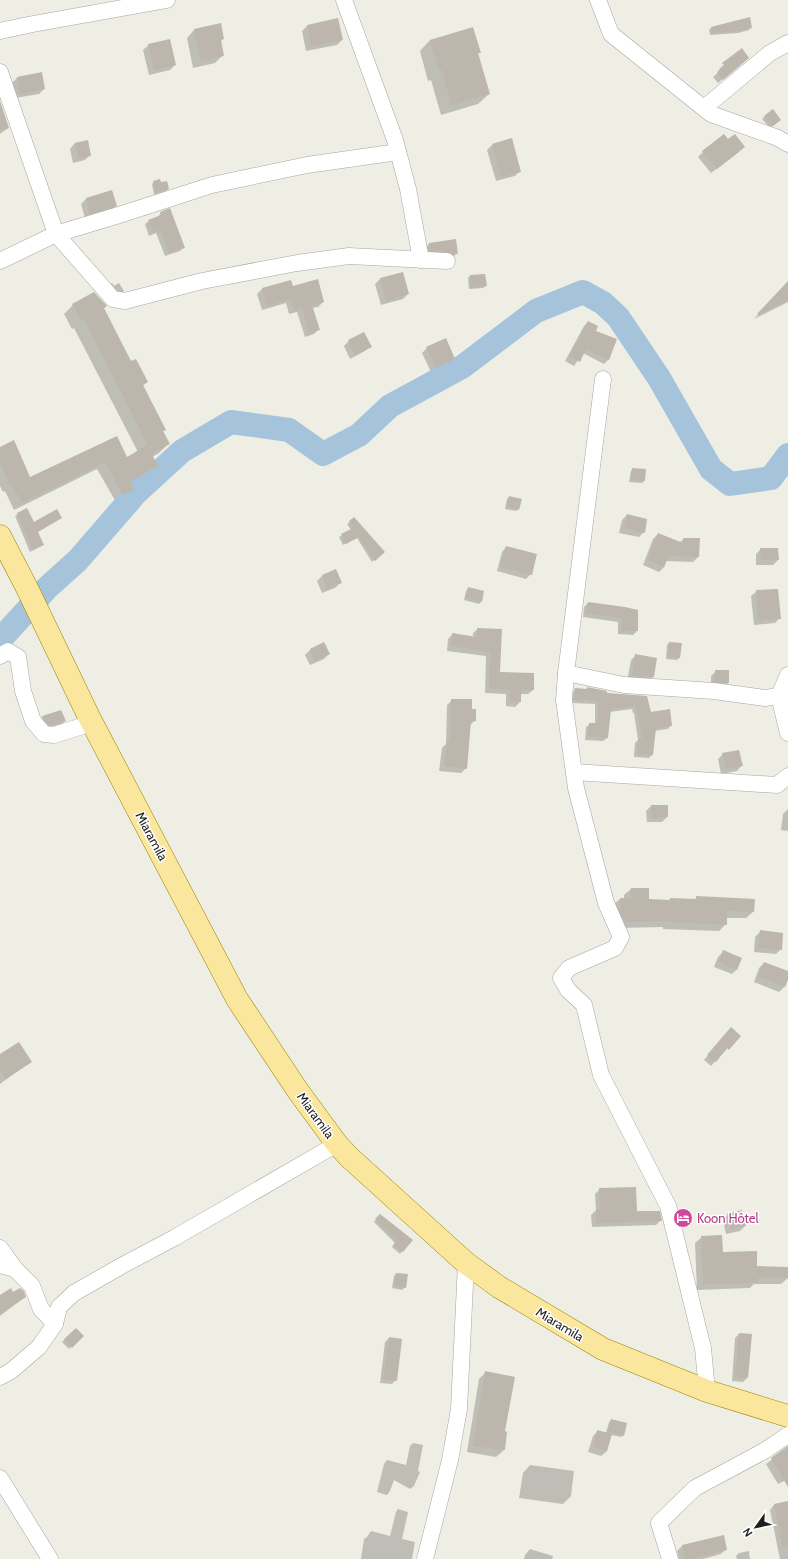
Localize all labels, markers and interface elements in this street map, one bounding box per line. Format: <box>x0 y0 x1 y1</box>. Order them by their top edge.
street label: Miaramila <box>132 809 172 864</box>
street label: Miaramila <box>294 1089 339 1142</box>
hotel icon: Koon Hôtel <box>672 1207 694 1229</box>
place label: Koon Hôtel <box>697 1210 759 1226</box>
street label: Miaramila <box>533 1303 588 1345</box>
north arrow <box>736 1507 776 1547</box>
text: N <box>740 1525 756 1540</box>

